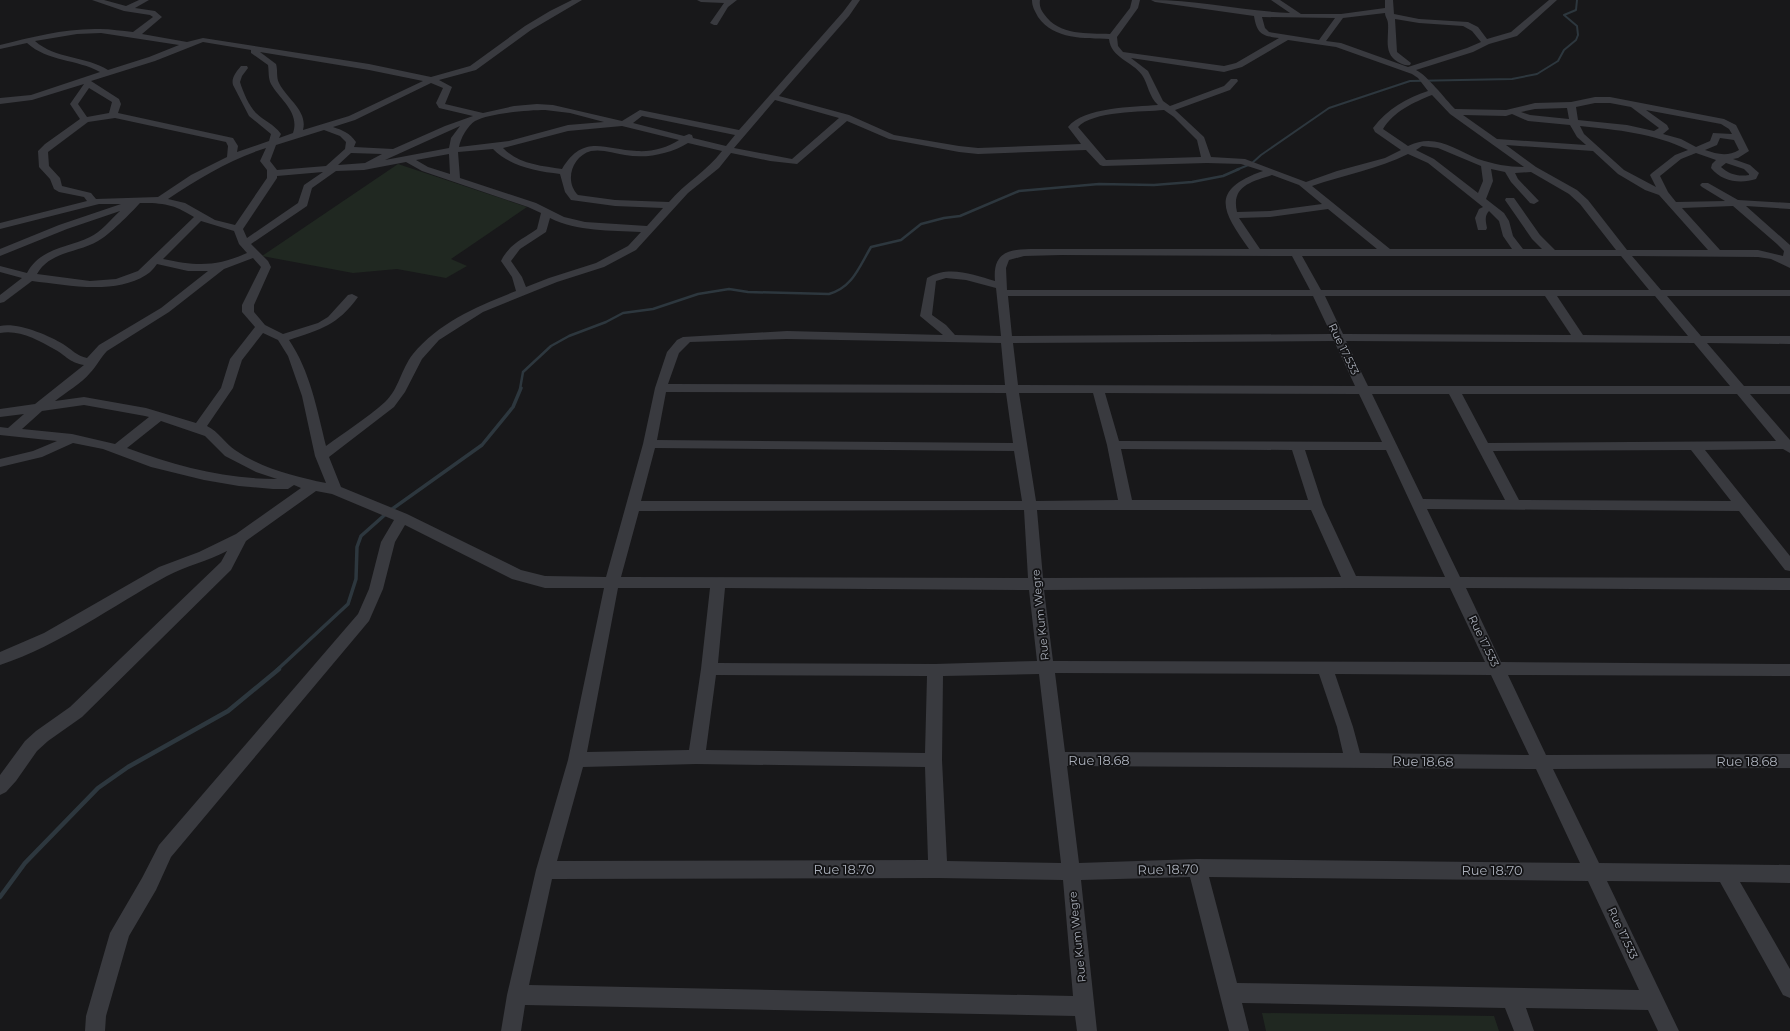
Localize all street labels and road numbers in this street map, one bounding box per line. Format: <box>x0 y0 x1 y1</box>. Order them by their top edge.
street label: Rue 17.533 <box>1326 321 1362 377</box>
street label: Rue Kum Wegre <box>1028 569 1052 661</box>
street label: Rue 17.533 <box>1466 613 1502 669</box>
street label: Rue 18.68 <box>1068 752 1130 768</box>
street label: Rue 18.68 <box>1392 752 1454 770</box>
street label: Rue 18.68 <box>1716 753 1778 769</box>
street label: Rue 18.70 <box>1137 860 1199 878</box>
street label: Rue 18.70 <box>813 861 875 877</box>
street label: Rue 18.70 <box>1461 862 1523 878</box>
street label: Rue Kum Wegre <box>1065 891 1089 983</box>
street label: Rue 17.533 <box>1605 905 1641 961</box>

